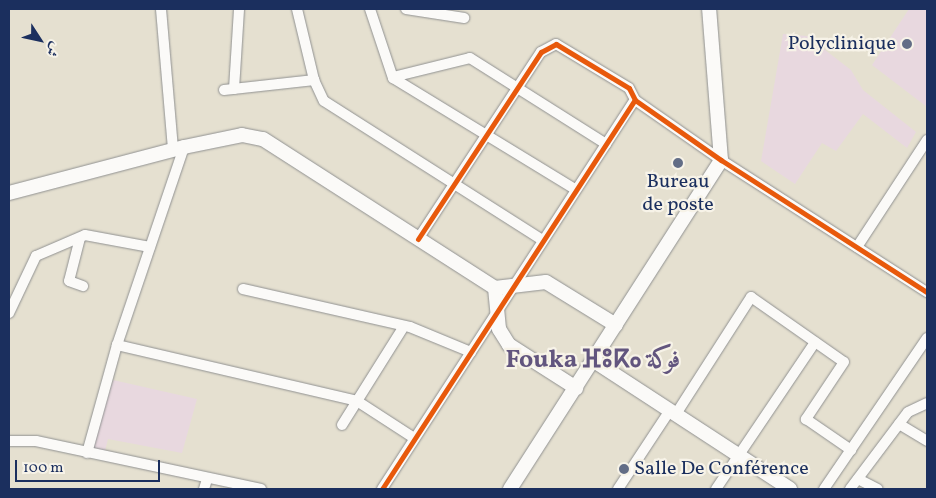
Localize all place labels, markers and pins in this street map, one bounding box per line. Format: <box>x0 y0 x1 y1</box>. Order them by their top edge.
place label: Polyclinique <box>788 32 896 56</box>
marker: Polyclinique <box>900 37 914 51</box>
marker: Bureau de poste <box>672 157 684 169</box>
place label: Bureau de poste <box>642 171 714 218</box>
place label: Salle De Conférence <box>634 457 809 481</box>
marker: Salle De Conférence <box>618 463 630 475</box>

